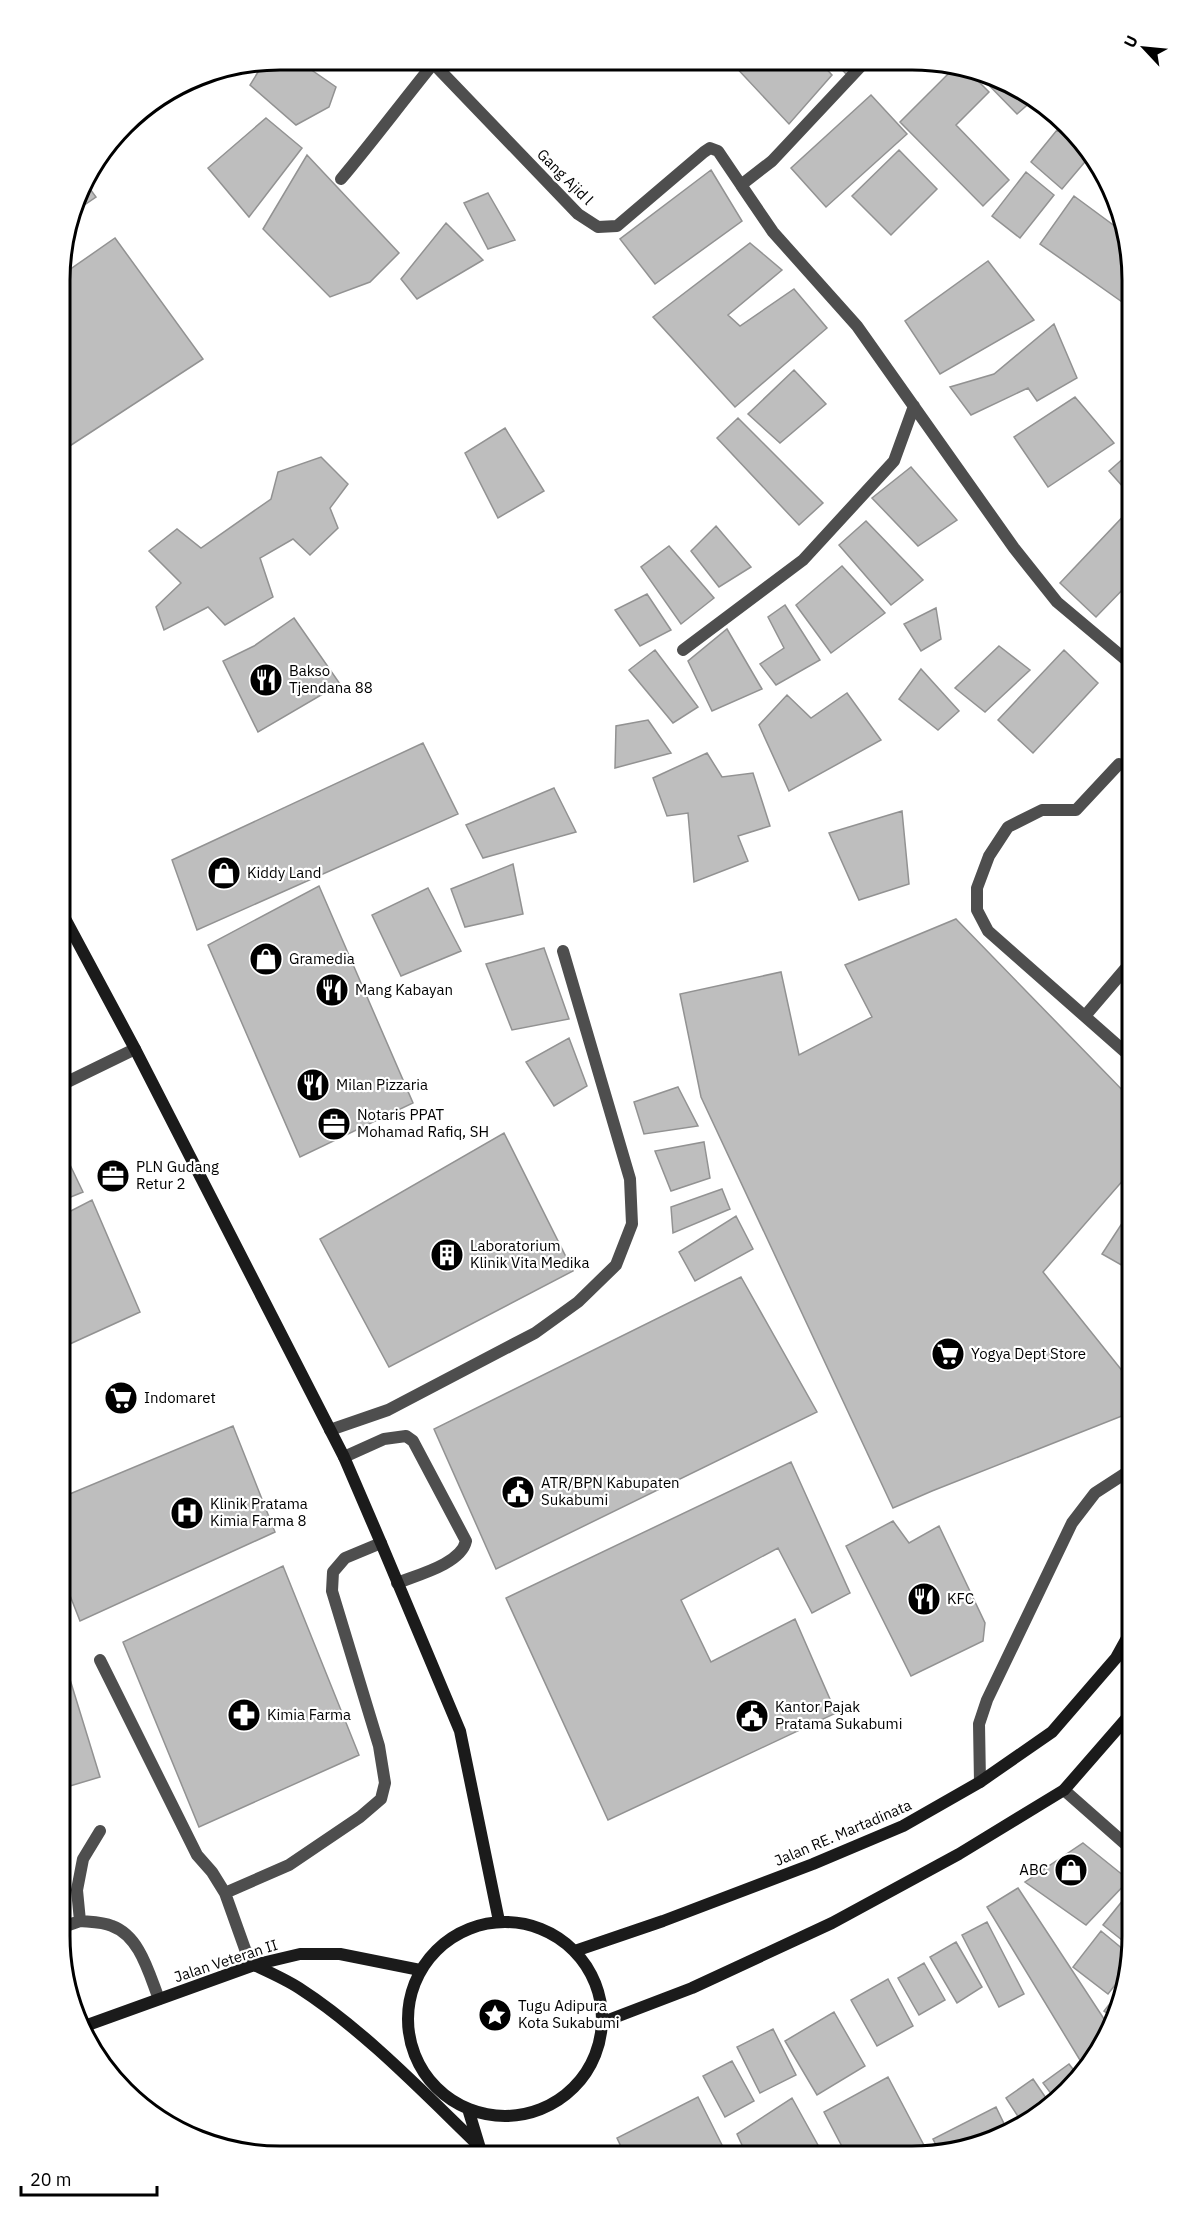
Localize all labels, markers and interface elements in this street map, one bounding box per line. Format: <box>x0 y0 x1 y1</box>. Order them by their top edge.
north arrow <box>1114 18 1174 78</box>
text: U <box>1119 32 1142 51</box>
street label: Gang Ajid l <box>533 145 597 209</box>
place label: Bakso Tjendana 88 <box>289 661 373 697</box>
restaurant icon: Bakso Tjendana 88 <box>248 662 284 698</box>
shop icon: Kiddy Land <box>206 855 242 891</box>
place label: Kiddy Land <box>247 863 321 882</box>
shop icon: Gramedia <box>248 941 284 977</box>
place label: Gramedia <box>289 949 355 968</box>
restaurant icon: Mang Kabayan <box>314 972 350 1008</box>
place label: Mang Kabayan <box>355 980 453 999</box>
restaurant icon: Milan Pizzaria <box>295 1067 331 1103</box>
place label: Milan Pizzaria <box>336 1075 428 1094</box>
place label: Notaris PPAT Mohamad Rafiq, SH <box>357 1105 489 1141</box>
office icon: Notaris PPAT Mohamad Rafiq, SH <box>316 1106 352 1142</box>
place label: PLN Gudang Retur 2 <box>136 1157 219 1193</box>
office icon: PLN Gudang Retur 2 <box>95 1158 131 1194</box>
place label: Laboratorium Klinik Vita Medika <box>470 1236 589 1272</box>
building icon: Laboratorium Klinik Vita Medika <box>429 1237 465 1273</box>
supermarket icon: Yogya Dept Store <box>930 1336 966 1372</box>
place label: Yogya Dept Store <box>971 1344 1086 1363</box>
supermarket icon: Indomaret <box>103 1380 139 1416</box>
place label: Indomaret <box>144 1388 216 1407</box>
place label: ATR/BPN Kabupaten Sukabumi <box>541 1473 680 1509</box>
public building icon: ATR/BPN Kabupaten Sukabumi <box>500 1474 536 1510</box>
place label: Klinik Pratama Kimia Farma 8 <box>210 1494 308 1530</box>
hospital icon: Klinik Pratama Kimia Farma 8 <box>169 1495 205 1531</box>
restaurant icon: KFC <box>906 1581 942 1617</box>
place label: KFC <box>947 1589 974 1608</box>
pharmacy icon: Kimia Farma <box>226 1697 262 1733</box>
place label: Kantor Pajak Pratama Sukabumi <box>775 1697 902 1733</box>
public building icon: Kantor Pajak Pratama Sukabumi <box>734 1698 770 1734</box>
place label: Kimia Farma <box>267 1705 351 1724</box>
street label: Jalan RE. Martadinata <box>771 1795 914 1870</box>
shop icon: ABC <box>1053 1852 1089 1888</box>
place label: ABC <box>1019 1860 1048 1879</box>
street label: Jalan Veteran II <box>172 1935 280 1986</box>
place label: Tugu Adipura Kota Sukabumi <box>518 1996 620 2032</box>
place icon: Tugu Adipura Kota Sukabumi <box>477 1997 513 2033</box>
scale bar <box>21 2159 158 2197</box>
text: 20 m <box>30 2168 72 2191</box>

